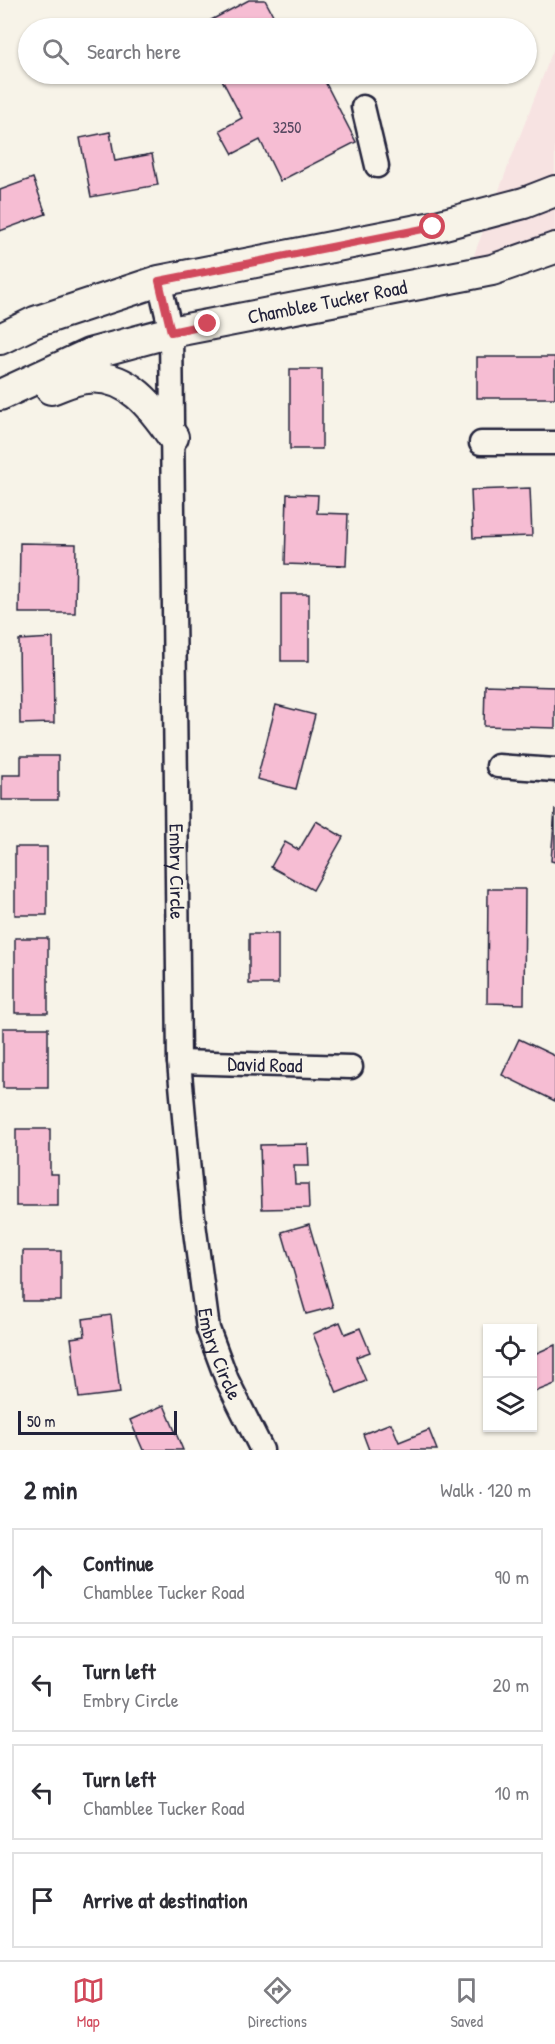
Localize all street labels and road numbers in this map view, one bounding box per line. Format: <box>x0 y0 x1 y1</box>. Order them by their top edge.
street label: Chamblee Tucker Road <box>245 273 409 330</box>
street label: Embry Circle <box>163 824 191 920</box>
street label: David Road <box>227 1049 303 1079</box>
street label: Embry Circle <box>192 1306 249 1404</box>

